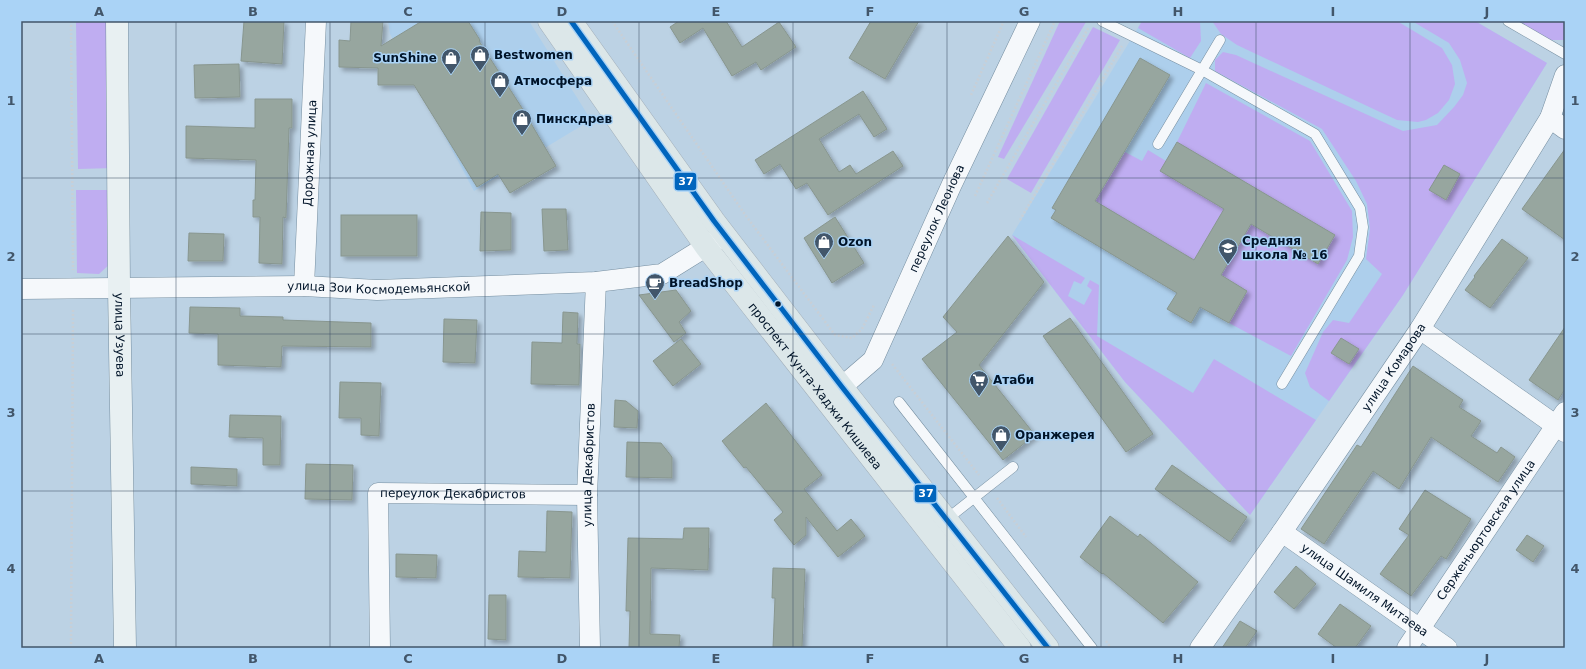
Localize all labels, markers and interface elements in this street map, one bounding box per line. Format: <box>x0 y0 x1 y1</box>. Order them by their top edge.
text: A <box>94 4 104 19</box>
text: B <box>248 4 258 19</box>
text: C <box>403 4 413 19</box>
text: D <box>557 4 568 19</box>
text: E <box>712 4 720 19</box>
text: F <box>866 4 874 19</box>
text: G <box>1019 4 1029 19</box>
text: H <box>1173 4 1183 19</box>
text: I <box>1331 4 1335 19</box>
text: J <box>1484 4 1489 19</box>
shop icon: Bestwomen <box>469 44 491 72</box>
shop icon: SunShine <box>440 47 462 75</box>
place label: Bestwomen <box>494 48 573 62</box>
place label: SunShine <box>373 51 437 65</box>
shop icon: Атмосфера <box>489 70 511 98</box>
place label: Атмосфера <box>514 74 592 88</box>
text: 1 <box>6 93 16 108</box>
text: 1 <box>1570 93 1580 108</box>
street label: Дорожная улица <box>301 99 319 207</box>
shop icon: Пинскдрев <box>511 108 533 136</box>
place label: Пинскдрев <box>536 112 612 126</box>
street label: переулок Леонова <box>906 162 967 275</box>
line badge: 37 <box>674 172 697 191</box>
text: 37 <box>678 175 694 188</box>
shop icon: Ozon <box>813 231 835 259</box>
place label: Средняя школа № 16 <box>1242 234 1328 262</box>
place label: Ozon <box>838 235 872 249</box>
school or university icon: Средняя школа № 16 <box>1217 237 1239 265</box>
text: 2 <box>6 249 16 264</box>
text: 2 <box>1570 249 1580 264</box>
cafe icon: BreadShop <box>644 272 666 300</box>
place label: BreadShop <box>669 276 743 290</box>
street label: улица Зои Космодемьянской <box>287 279 471 297</box>
street label: улица Узуева <box>112 293 127 377</box>
unlabelled marker <box>773 299 783 309</box>
street label: проспект Кунта-Хаджи Кишиева <box>745 300 885 473</box>
street label: улица Комарова <box>1359 321 1429 414</box>
supermarket icon: Атаби <box>968 369 990 397</box>
place label: Атаби <box>993 373 1034 387</box>
street label: улица Декабристов <box>580 403 598 527</box>
text: 3 <box>6 405 16 420</box>
text: 3 <box>1570 405 1580 420</box>
shop icon: Оранжерея <box>990 424 1012 452</box>
place label: Оранжерея <box>1015 428 1095 442</box>
street label: Серженьюртовская улица <box>1434 457 1538 603</box>
line badge: 37 <box>914 484 937 503</box>
street label: переулок Декабристов <box>380 486 526 501</box>
text: 37 <box>918 487 934 500</box>
street label: улица Шамиля Митаева <box>1298 541 1431 640</box>
text: 4 <box>6 561 16 576</box>
text: 4 <box>1570 561 1580 576</box>
text: A <box>94 651 104 666</box>
text: B <box>248 651 258 666</box>
text: C <box>403 651 413 666</box>
text: D <box>557 651 568 666</box>
text: E <box>712 651 720 666</box>
text: F <box>866 651 874 666</box>
text: G <box>1019 651 1029 666</box>
text: H <box>1173 651 1183 666</box>
text: I <box>1331 651 1335 666</box>
text: J <box>1484 651 1489 666</box>

